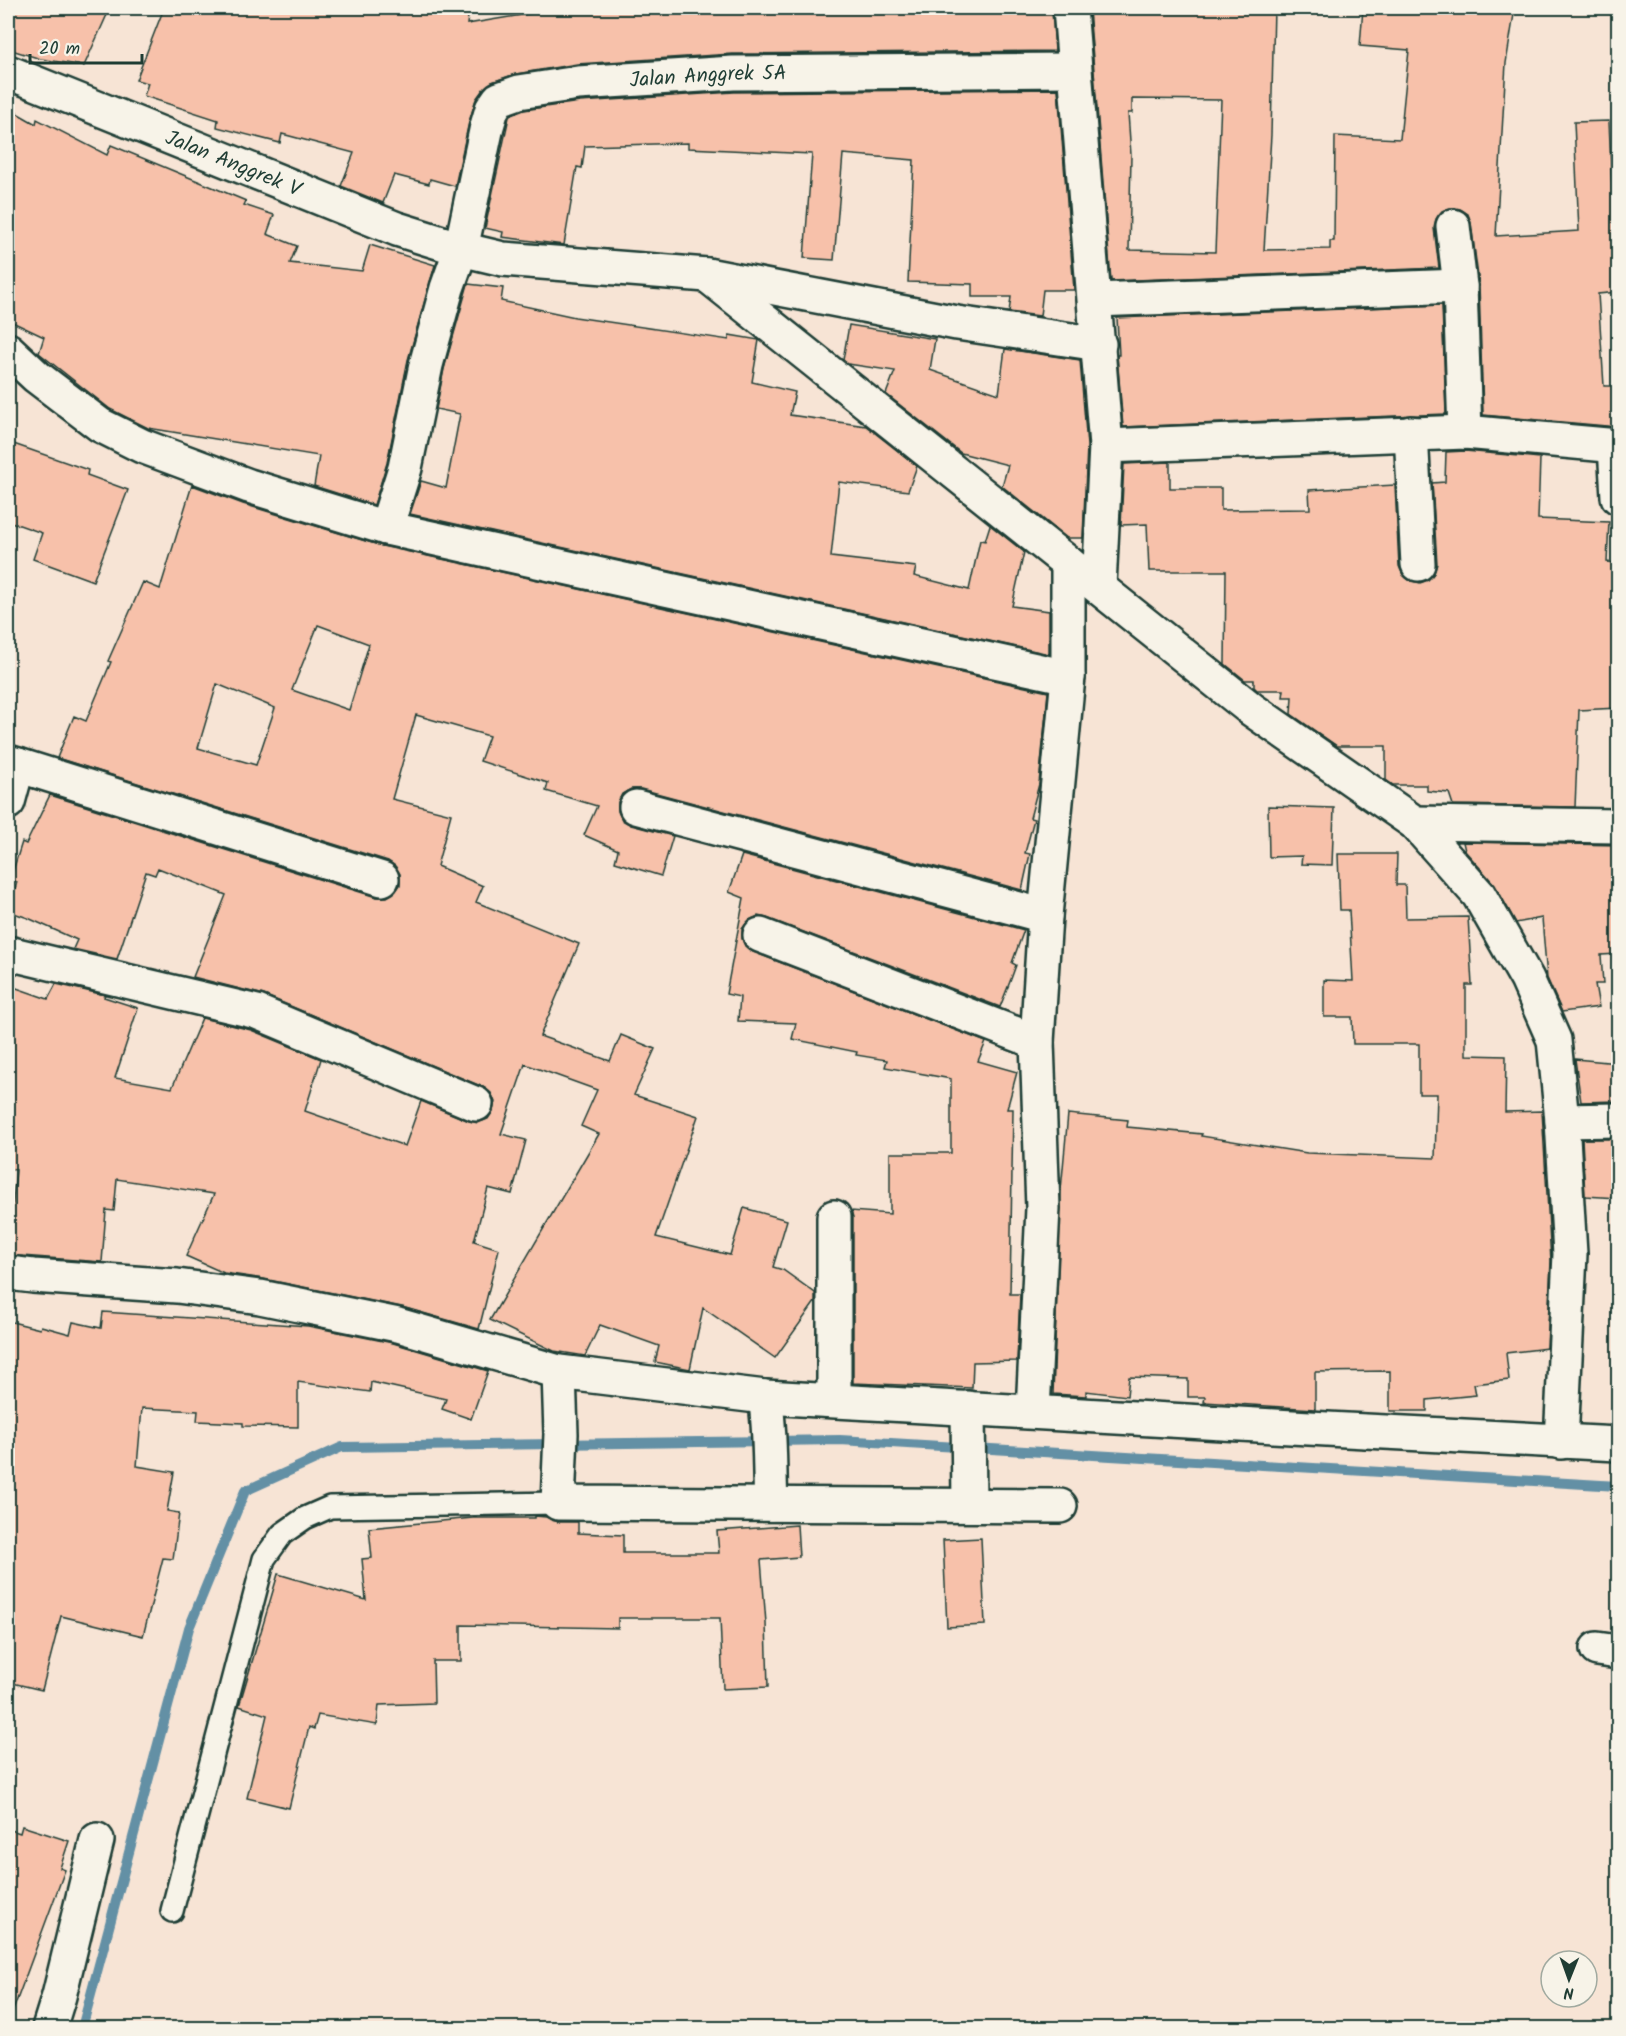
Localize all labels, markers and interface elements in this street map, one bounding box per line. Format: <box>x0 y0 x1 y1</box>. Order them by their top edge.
scale bar <box>30 27 142 65</box>
text: 20 m <box>39 35 80 64</box>
street label: Jalan Anggrek 5A <box>629 58 787 98</box>
street label: Jalan Anggrek V <box>160 122 307 207</box>
north arrow <box>1539 1949 1599 2009</box>
text: N <box>1563 1980 1574 2005</box>

